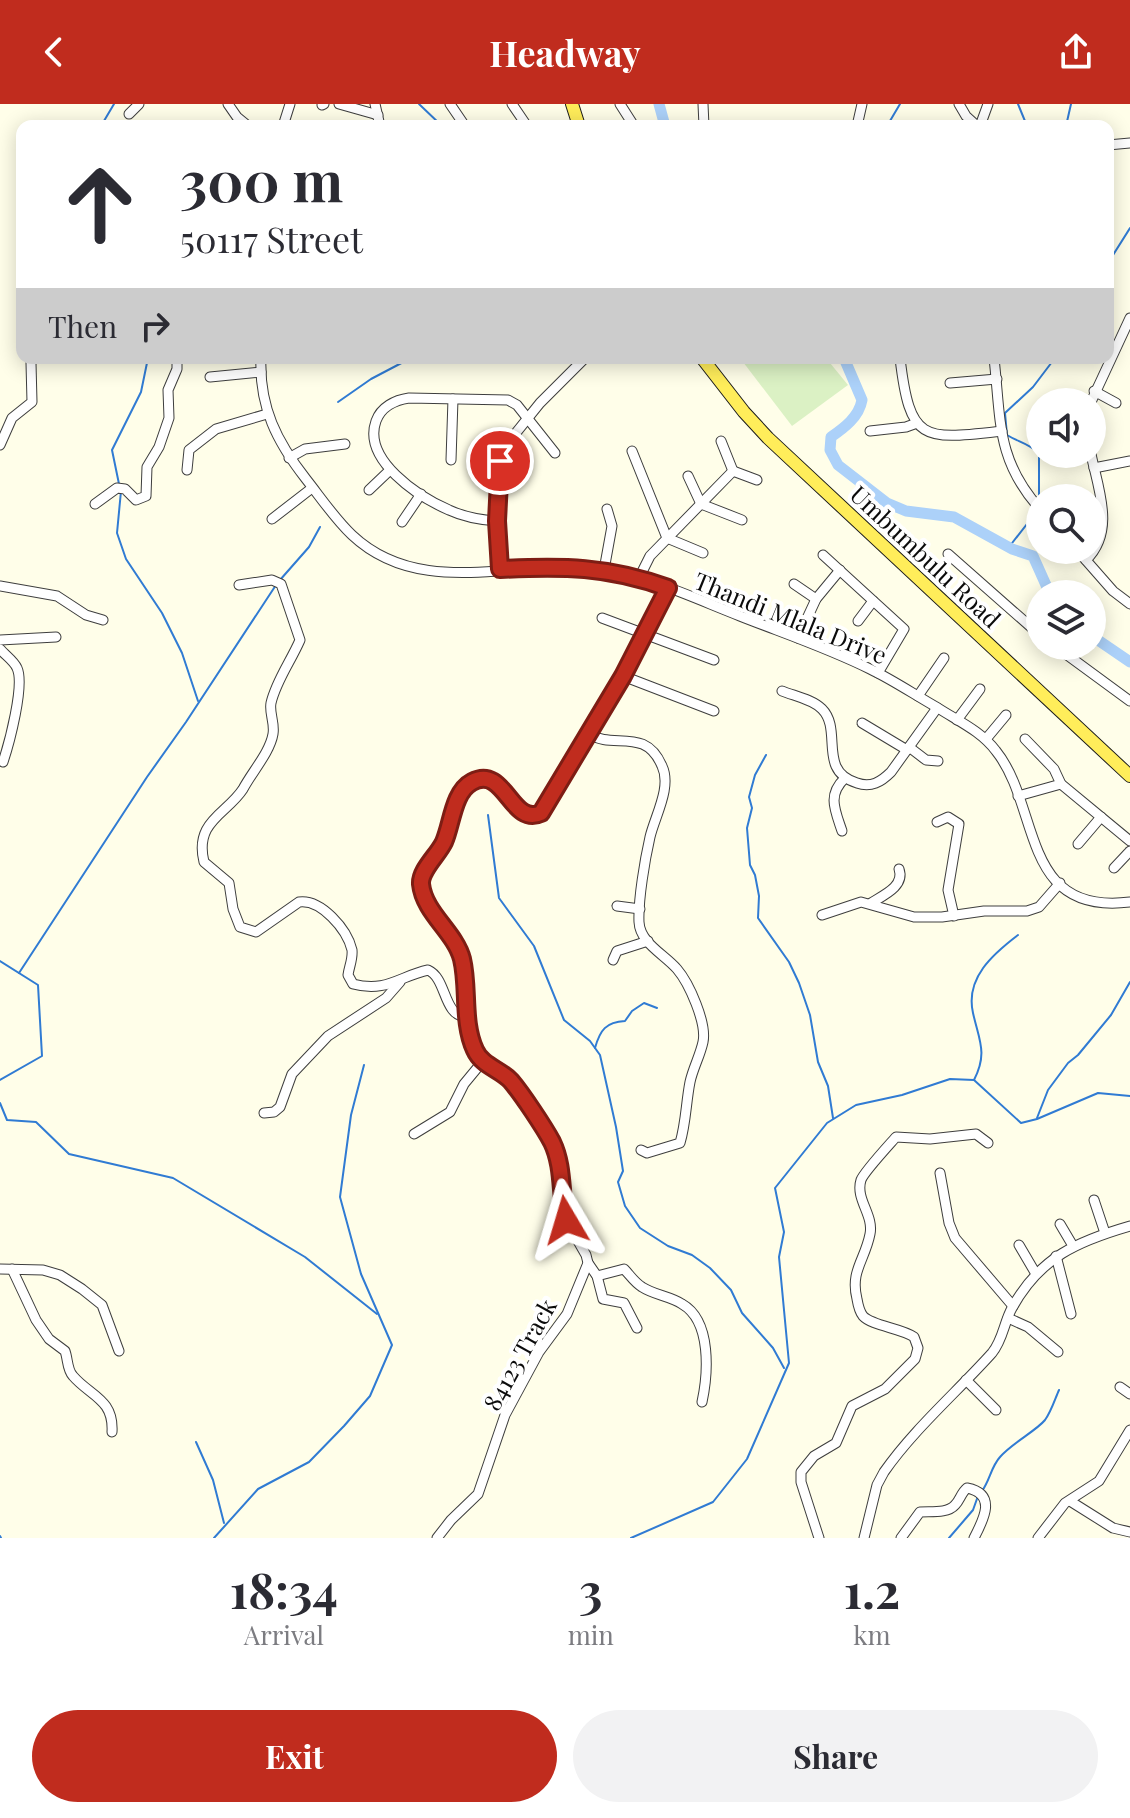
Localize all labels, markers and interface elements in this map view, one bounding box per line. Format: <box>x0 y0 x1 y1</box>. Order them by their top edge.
text: Headway <box>489 28 641 76</box>
icon: back <box>32 30 76 74</box>
icon: share <box>1054 30 1098 74</box>
text: 300 m <box>180 142 343 217</box>
icon: ahead <box>48 152 152 256</box>
text: 50117 Street <box>180 214 363 262</box>
icon: right <box>133 304 177 348</box>
text: Then <box>48 306 117 346</box>
map controls <box>1026 388 1106 660</box>
button: sound <box>1026 388 1106 468</box>
pin <box>466 427 534 495</box>
icon: arrive <box>478 439 522 483</box>
street label: Umbumbulu Road <box>844 478 1008 634</box>
button: search <box>1026 484 1106 564</box>
street label: Thandi Mlala Drive <box>690 564 892 670</box>
button: layers <box>1026 580 1106 660</box>
position arrow <box>524 1178 608 1262</box>
street label: 84123 Track <box>475 1292 563 1416</box>
text: 18:34 <box>230 1557 338 1621</box>
text: 3 <box>579 1557 602 1621</box>
text: 1.2 <box>844 1557 900 1621</box>
text: Arrival <box>244 1617 324 1652</box>
text: min <box>568 1617 614 1652</box>
text: km <box>853 1617 891 1652</box>
button: Exit <box>32 1710 557 1802</box>
button: Share <box>573 1710 1098 1802</box>

